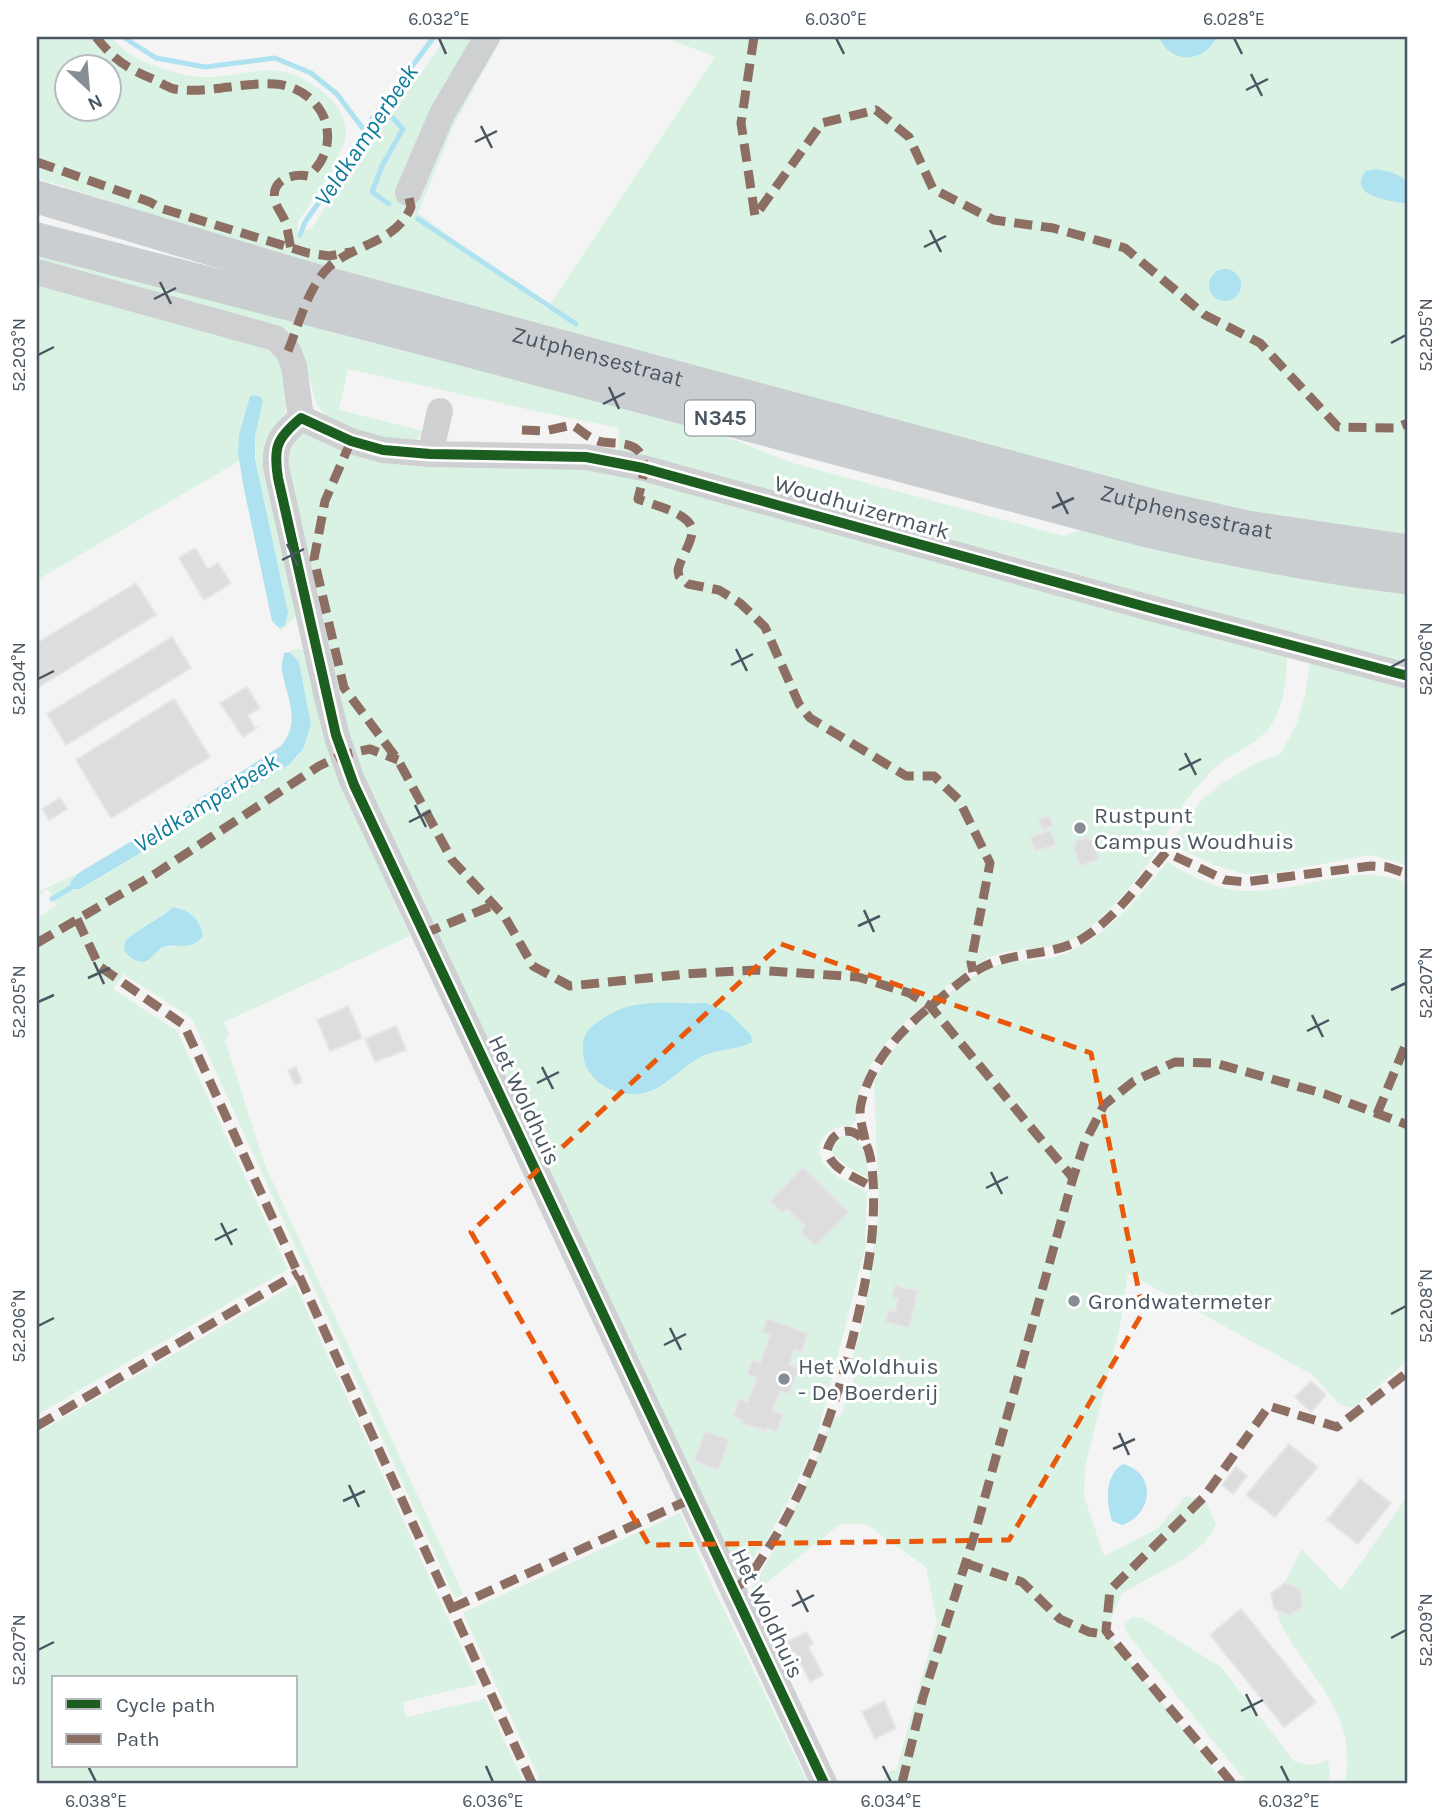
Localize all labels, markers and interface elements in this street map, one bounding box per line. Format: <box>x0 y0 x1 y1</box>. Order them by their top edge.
text: 6.032°E <box>408 8 470 30</box>
text: 6.030°E <box>805 8 867 30</box>
text: 6.028°E <box>1203 8 1265 30</box>
north arrow <box>52 52 122 122</box>
water label: Veldkamperbeek <box>308 58 424 211</box>
text: N <box>84 90 106 115</box>
text: 52.205°N <box>1415 298 1437 372</box>
text: 52.203°N <box>8 318 30 392</box>
street label: Zutphensestraat <box>509 321 687 393</box>
road number: N345 <box>685 400 755 436</box>
street label: Woudhuizermark <box>771 470 953 545</box>
street label: Zutphensestraat <box>1097 479 1275 545</box>
text: 52.206°N <box>1415 622 1437 696</box>
text: 52.204°N <box>8 642 30 716</box>
water label: Veldkamperbeek <box>129 747 284 859</box>
place label: Rustpunt Campus Woudhuis <box>1094 802 1294 855</box>
marker: Rustpunt Campus Woudhuis <box>1072 820 1088 836</box>
text: 52.207°N <box>1415 947 1437 1019</box>
text: 52.205°N <box>8 965 30 1039</box>
street label: Het Woldhuis <box>483 1031 566 1170</box>
text: 52.208°N <box>1415 1269 1437 1343</box>
place label: Grondwatermeter <box>1088 1288 1272 1315</box>
text: 52.206°N <box>8 1289 30 1363</box>
marker: Grondwatermeter <box>1066 1293 1082 1309</box>
place label: Het Woldhuis - De Boerderij <box>798 1353 939 1406</box>
marker: Het Woldhuis - De Boerderij <box>776 1371 792 1387</box>
street label: Het Woldhuis <box>726 1544 809 1683</box>
text: 52.209°N <box>1415 1593 1437 1667</box>
text: 52.207°N <box>8 1614 30 1686</box>
legend <box>52 1676 298 1768</box>
text: Cycle path <box>116 1693 216 1717</box>
text: Path <box>116 1727 160 1751</box>
text: 6.038°E <box>65 1790 127 1812</box>
text: 6.036°E <box>462 1790 524 1812</box>
text: 6.034°E <box>860 1790 922 1812</box>
text: 6.032°E <box>1258 1790 1320 1812</box>

